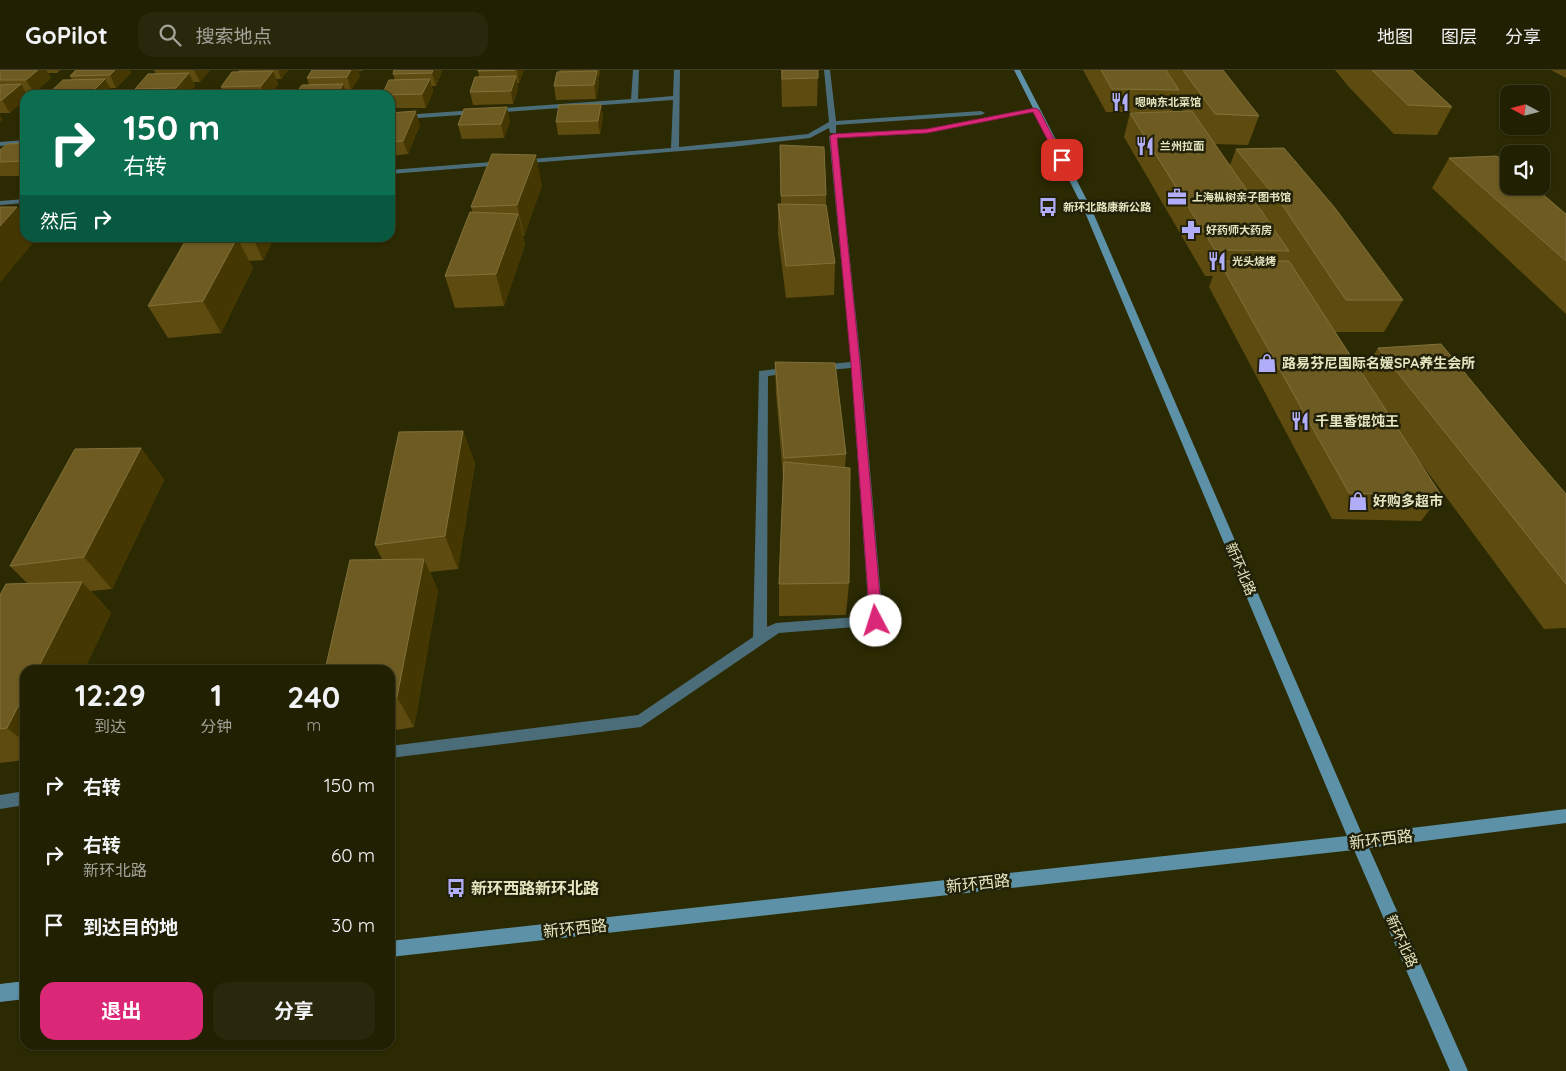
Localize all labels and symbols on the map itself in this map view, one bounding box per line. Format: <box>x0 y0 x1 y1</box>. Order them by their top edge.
north arrow <box>1500 85 1550 135</box>
restaurant icon: 嗯呐东北菜馆 <box>1109 91 1131 113</box>
place label: 嗯呐东北菜馆 <box>1135 95 1201 109</box>
restaurant icon: 兰州拉面 <box>1134 135 1156 157</box>
pin <box>1041 139 1083 181</box>
place label: 兰州拉面 <box>1160 139 1204 153</box>
office icon: 上海枞树亲子图书馆 <box>1166 186 1188 208</box>
place label: 上海枞树亲子图书馆 <box>1192 190 1291 204</box>
bus stop icon: 新环北路康新公路 <box>1037 196 1059 218</box>
place label: 新环北路康新公路 <box>1063 200 1152 214</box>
pharmacy icon: 好药师大药房 <box>1180 219 1202 241</box>
place label: 好药师大药房 <box>1206 223 1272 237</box>
restaurant icon: 光头烧烤 <box>1206 250 1228 272</box>
place label: 光头烧烤 <box>1232 254 1276 268</box>
shop icon: 路易芬尼国际名媛SPA养生会所 <box>1256 352 1278 374</box>
place label: 路易芬尼国际名媛SPA养生会所 <box>1282 354 1475 372</box>
restaurant icon: 千里香馄饨王 <box>1289 410 1311 432</box>
place label: 千里香馄饨王 <box>1315 412 1399 430</box>
shop icon: 好购多超市 <box>1347 490 1369 512</box>
place label: 好购多超市 <box>1373 492 1443 510</box>
street label: 新环北路 <box>1222 540 1260 598</box>
position arrow <box>849 594 901 646</box>
street label: 新环西路 <box>1348 825 1414 853</box>
street label: 新环西路 <box>945 870 1011 896</box>
bus stop icon: 新环西路新环北路 <box>445 877 467 899</box>
place label: 新环西路新环北路 <box>471 878 599 898</box>
street label: 新环北路 <box>1382 912 1422 970</box>
street label: 新环西路 <box>542 915 608 941</box>

